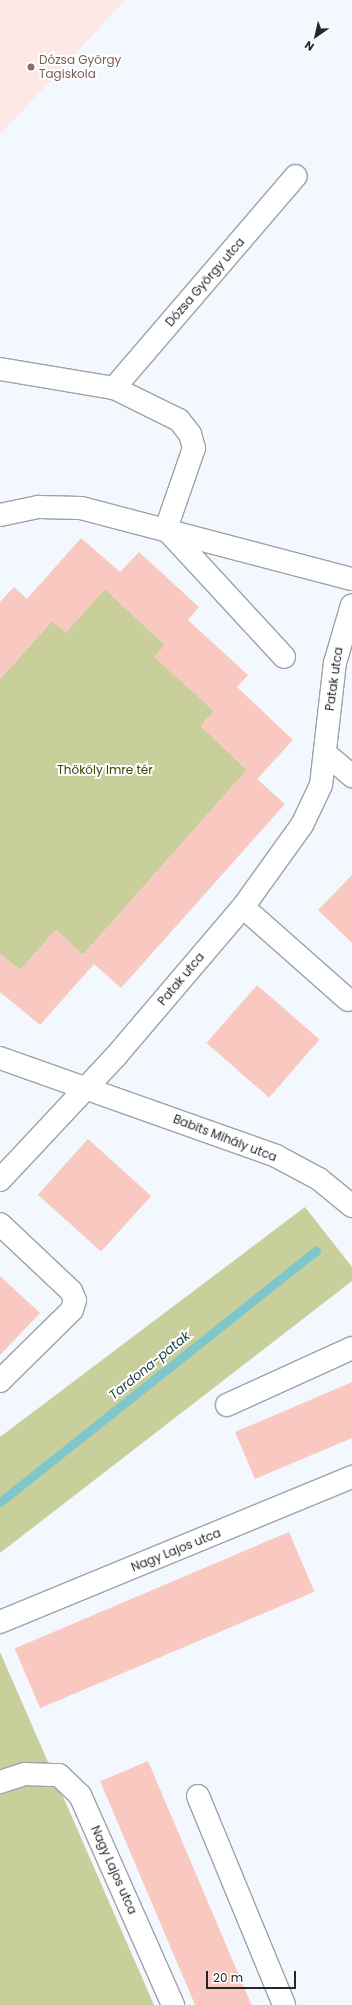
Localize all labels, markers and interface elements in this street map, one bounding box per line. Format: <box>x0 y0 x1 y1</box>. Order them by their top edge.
north arrow <box>296 16 336 56</box>
text: N <box>301 37 317 55</box>
place label: Dózsa György Tagiskola <box>39 53 121 81</box>
marker: Dózsa György Tagiskola <box>26 62 36 72</box>
street label: Dózsa György utca <box>163 235 247 329</box>
street label: Patak utca <box>322 646 346 712</box>
park label: Thököly Imre tér <box>57 763 153 777</box>
street label: Patak utca <box>155 950 207 1008</box>
street label: Babits Mihály utca <box>171 1112 279 1164</box>
water label: Tardona-patak <box>106 1329 194 1403</box>
street label: Nagy Lajos utca <box>129 1525 223 1575</box>
street label: Nagy Lajos utca <box>88 1823 140 1917</box>
scale bar <box>208 1963 298 1989</box>
text: 20 m <box>213 1969 243 1986</box>

